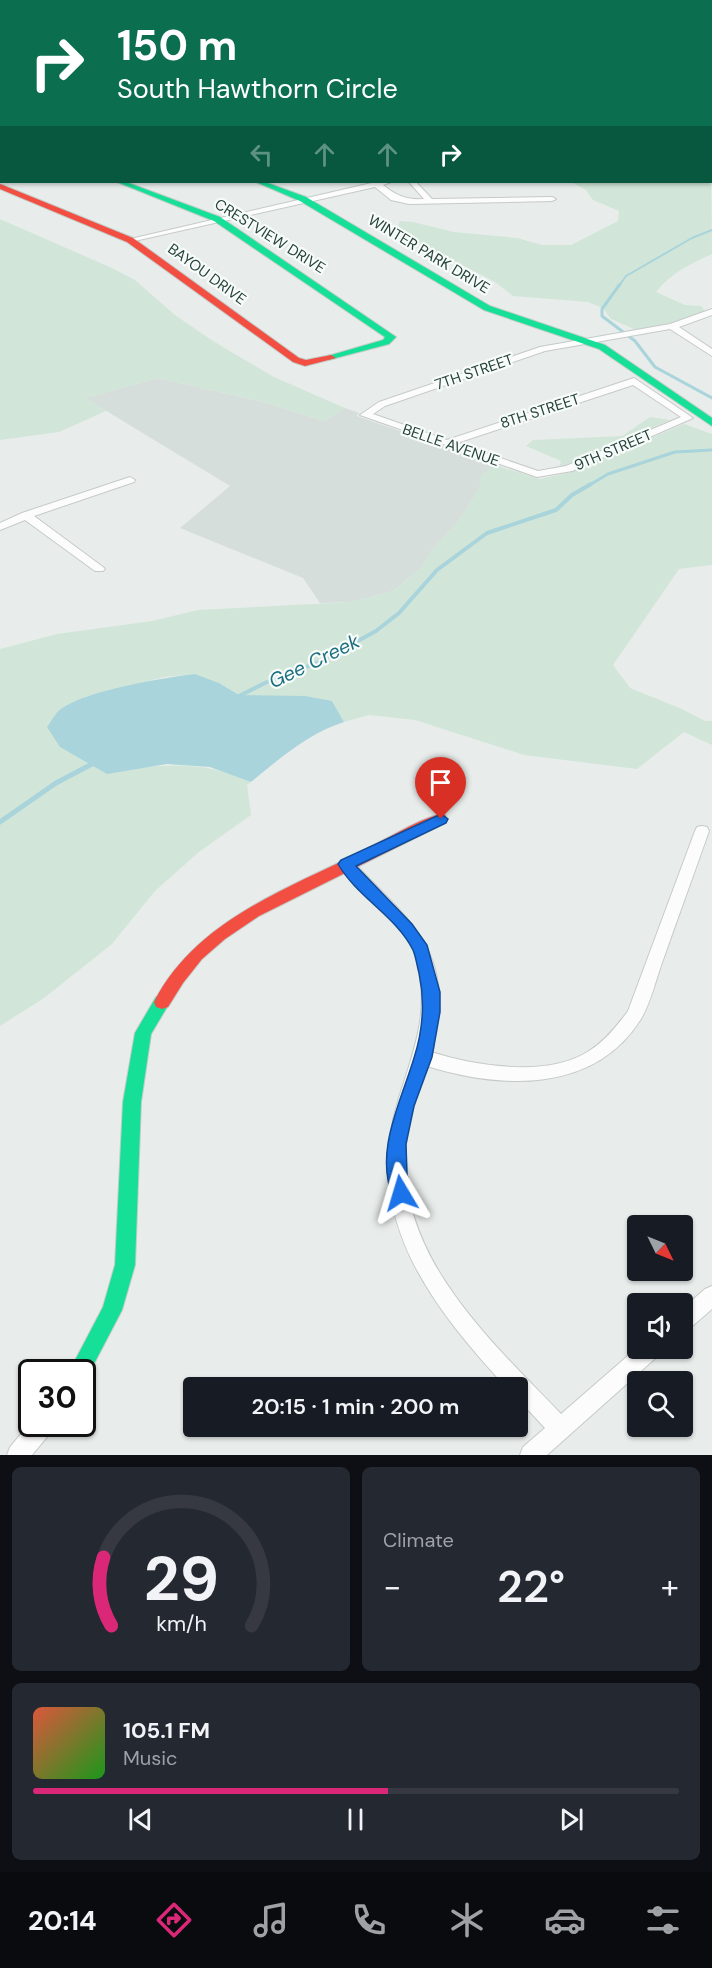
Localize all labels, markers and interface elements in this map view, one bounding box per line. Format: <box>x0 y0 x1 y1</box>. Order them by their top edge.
text: 150 m <box>117 18 237 73</box>
icon: right <box>18 24 96 102</box>
text: South Hawthorn Circle <box>117 71 398 106</box>
icon: left <box>245 138 278 171</box>
icon: ahead <box>308 138 341 171</box>
icon: ahead <box>371 138 404 171</box>
icon: right <box>434 138 467 171</box>
street label: CRESTVIEW DRIVE <box>211 194 329 278</box>
street label: WINTER PARK DRIVE <box>365 210 493 298</box>
street label: BAYOU DRIVE <box>164 239 250 309</box>
street label: 7TH STREET <box>432 349 516 395</box>
street label: 8TH STREET <box>498 389 582 433</box>
street label: BELLE AVENUE <box>400 419 502 471</box>
street label: 9TH STREET <box>571 425 655 475</box>
water label: Gee Creek <box>264 627 365 694</box>
pin <box>415 757 466 819</box>
icon: arrive <box>424 766 457 799</box>
position arrow <box>369 1161 433 1225</box>
north arrow <box>627 1215 693 1281</box>
map controls <box>627 1215 693 1437</box>
button: sound <box>627 1293 693 1359</box>
speed limit sign: 30 <box>18 1359 96 1437</box>
button: search <box>627 1371 693 1437</box>
text: 20:15 · 1 min · 200 m <box>252 1392 459 1421</box>
text: Climate <box>383 1527 454 1553</box>
text: 29 <box>143 1538 219 1619</box>
text: 22° <box>497 1557 565 1616</box>
text: − <box>383 1565 401 1608</box>
text: + <box>661 1565 679 1608</box>
text: km/h <box>156 1610 206 1638</box>
text: 105.1 FM <box>123 1716 210 1745</box>
text: Music <box>123 1745 178 1771</box>
icon: previous <box>124 1803 157 1836</box>
icon: pause <box>339 1803 372 1836</box>
icon: next <box>555 1803 588 1836</box>
icon: directions <box>153 1899 195 1941</box>
icon: music <box>250 1899 292 1941</box>
icon: phone <box>348 1899 390 1941</box>
icon: climate <box>446 1899 488 1941</box>
icon: car <box>544 1899 586 1941</box>
icon: filters <box>642 1899 684 1941</box>
text: 20:14 <box>28 1903 97 1938</box>

